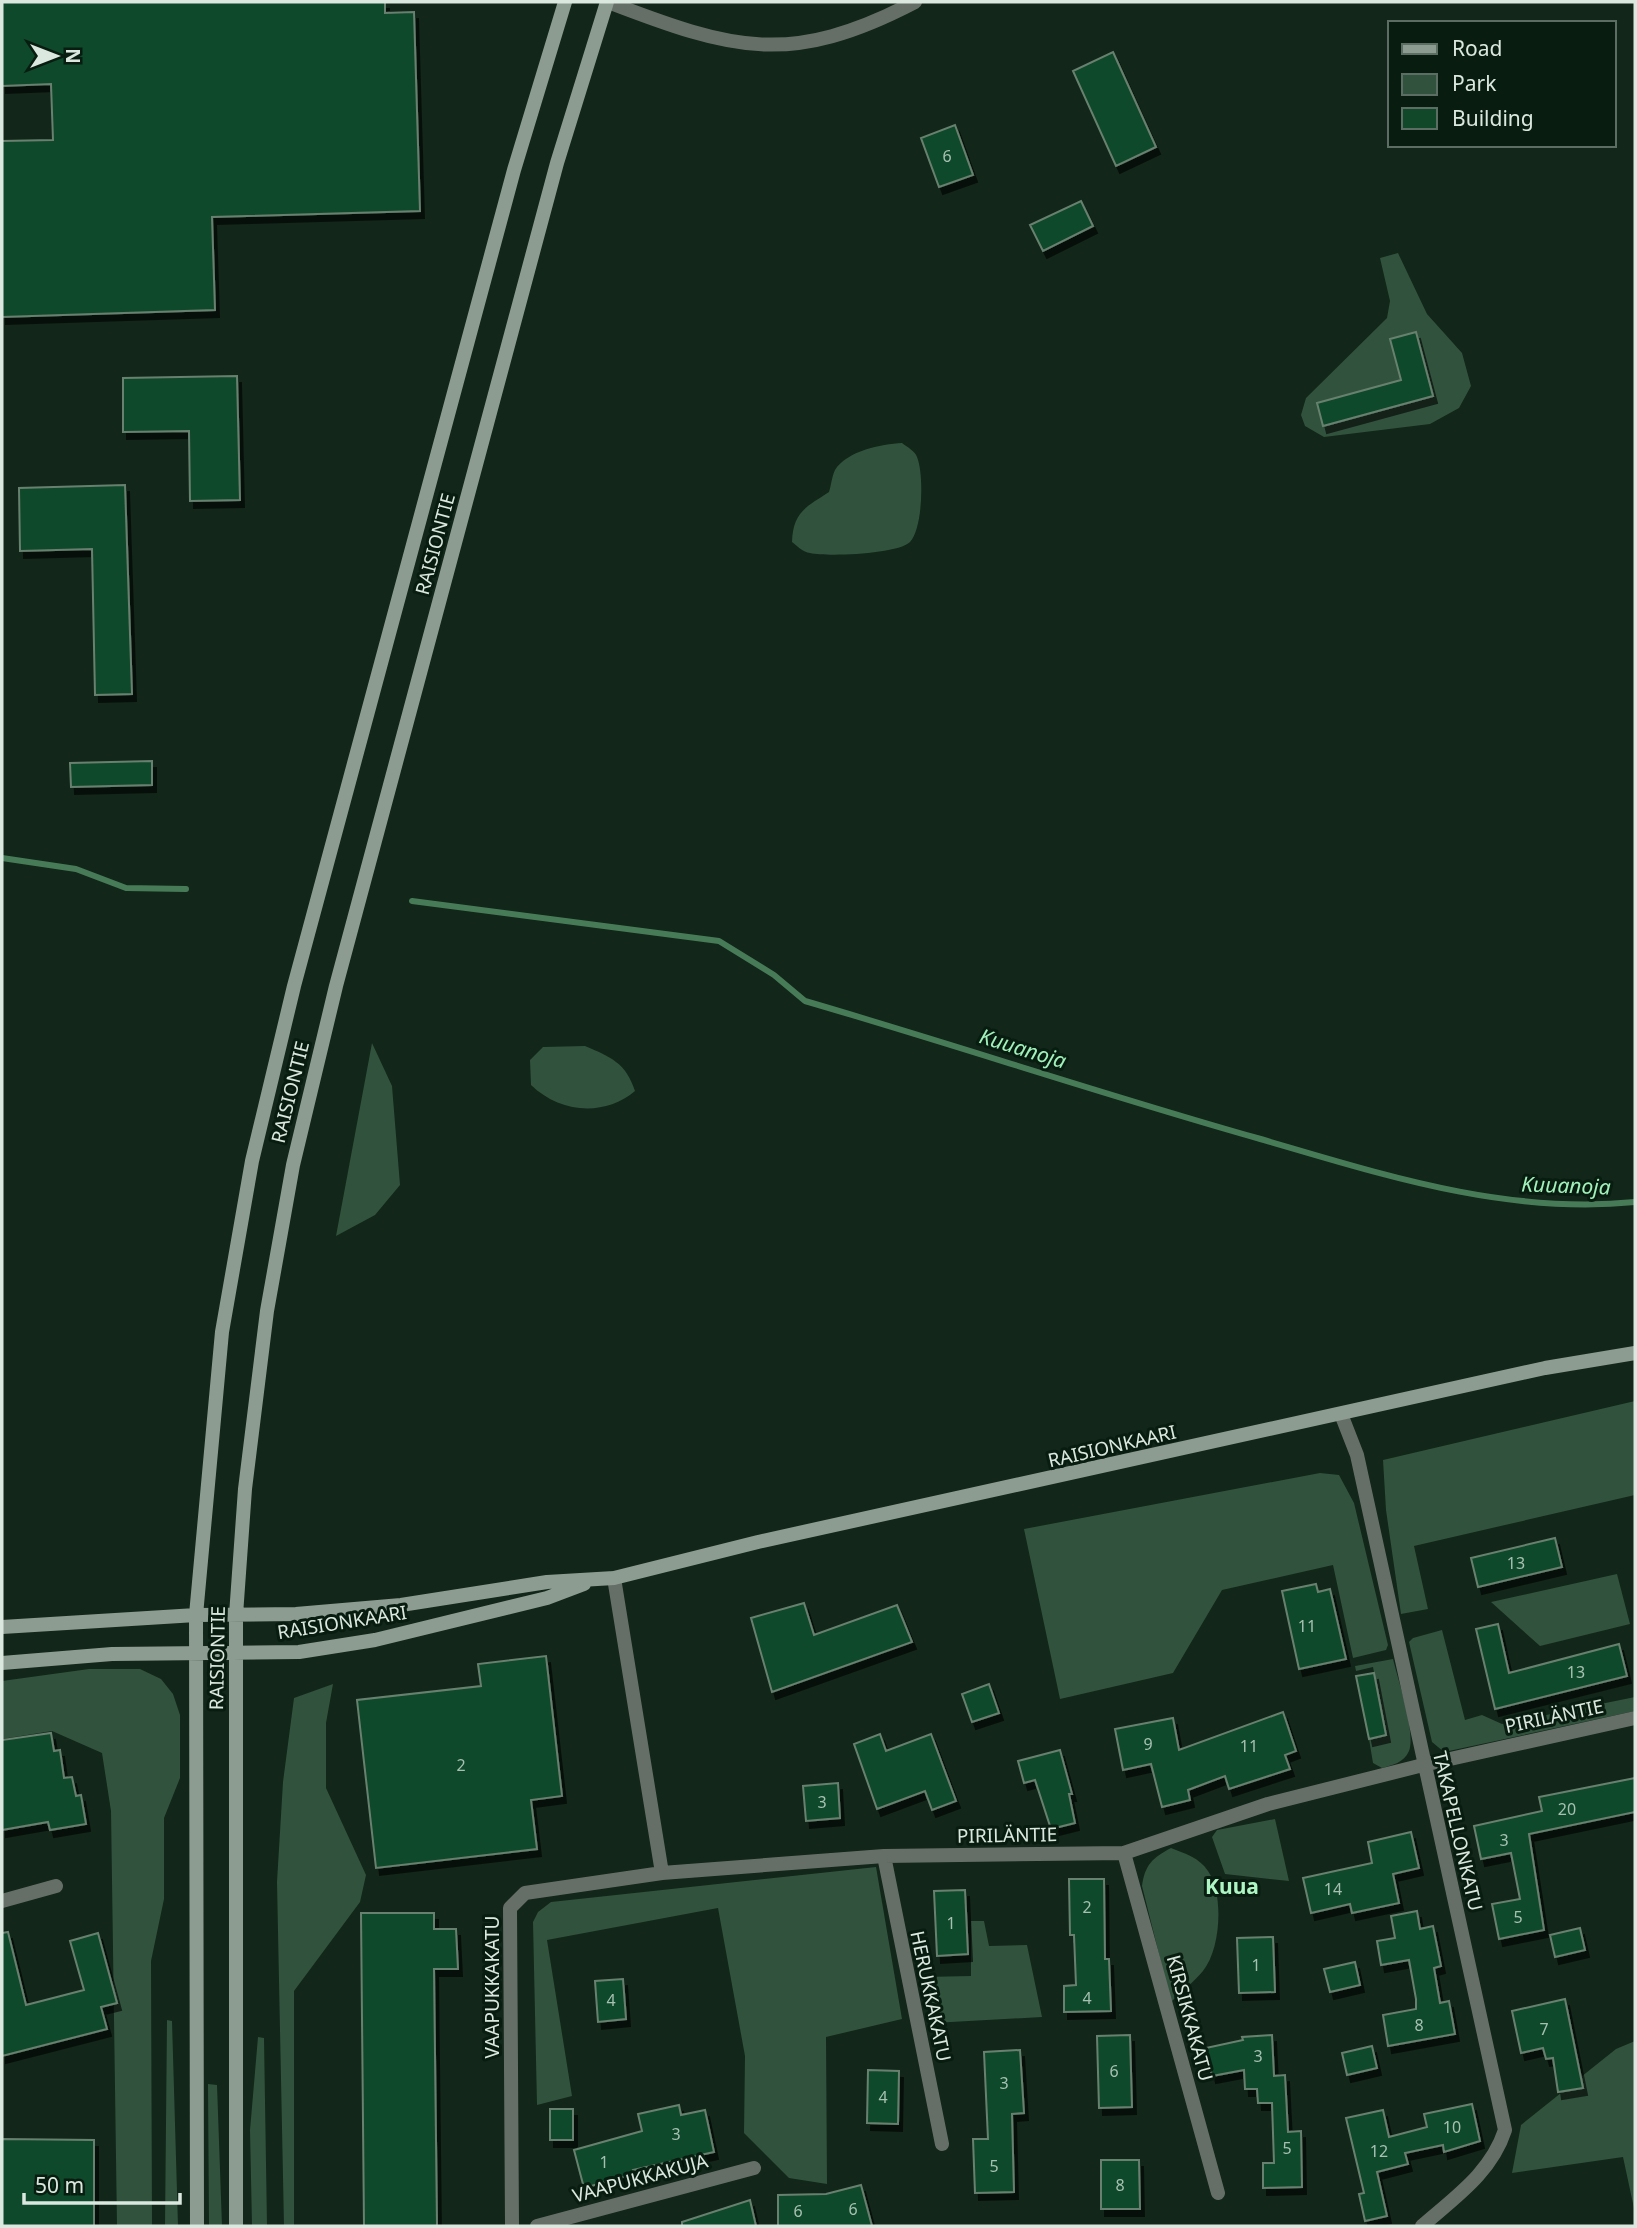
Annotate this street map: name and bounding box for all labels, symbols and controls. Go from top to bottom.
north arrow [21,21,91,91]
legend [1388,21,1616,147]
text: Road [1452,34,1502,62]
text: N [60,48,86,64]
text: Park [1452,69,1497,97]
text: Building [1452,104,1534,132]
house number: 6 [942,145,952,167]
street label: RAISIONTIE [409,490,461,598]
water label: Kuuanoja [976,1022,1070,1074]
street label: RAISIONTIE [265,1038,315,1146]
water label: Kuuanoja [1521,1169,1611,1201]
street label: RAISIONKAARI [1045,1419,1179,1473]
house number: 13 [1507,1552,1525,1574]
street label: RAISIONKAARI [275,1599,409,1645]
street label: RAISIONTIE [203,1606,231,1710]
house number: 11 [1298,1615,1316,1637]
house number: 13 [1567,1661,1585,1683]
street label: PIRILÄNTIE [1502,1693,1606,1739]
house number: 9 [1143,1733,1153,1755]
house number: 11 [1240,1735,1258,1757]
street label: TAKAPELLONKATU [1427,1749,1489,1913]
house number: 2 [456,1754,466,1776]
house number: 3 [817,1791,827,1813]
house number: 20 [1558,1798,1576,1820]
street label: PIRILÄNTIE [957,1821,1057,1849]
house number: 3 [1499,1829,1509,1851]
district label: Kuua [1205,1872,1259,1900]
house number: 14 [1324,1878,1342,1900]
house number: 2 [1082,1896,1092,1918]
house number: 5 [1513,1906,1523,1928]
house number: 1 [946,1912,956,1934]
street label: VAAPUKKAKATU [479,1916,505,2059]
street label: HERUKKAKATU [904,1928,958,2064]
street label: KIRSIKKAKATU [1161,1952,1219,2084]
house number: 1 [1251,1954,1261,1976]
house number: 4 [1082,1987,1092,2009]
house number: 4 [606,1989,616,2011]
house number: 8 [1414,2014,1424,2036]
house number: 7 [1539,2018,1549,2040]
house number: 3 [1253,2045,1263,2067]
house number: 6 [1109,2060,1119,2082]
house number: 3 [999,2072,1009,2094]
house number: 4 [878,2086,888,2108]
house number: 10 [1443,2116,1461,2138]
house number: 3 [671,2123,681,2145]
house number: 5 [1282,2137,1292,2159]
house number: 12 [1370,2140,1388,2162]
street label: VAAPUKKAKUJA [570,2147,711,2209]
house number: 1 [599,2151,609,2173]
house number: 5 [989,2155,999,2177]
scale bar [24,2162,180,2206]
text: 50 m [35,2171,84,2199]
house number: 8 [1115,2174,1125,2196]
house number: 6 [848,2198,858,2220]
house number: 6 [793,2200,803,2222]

